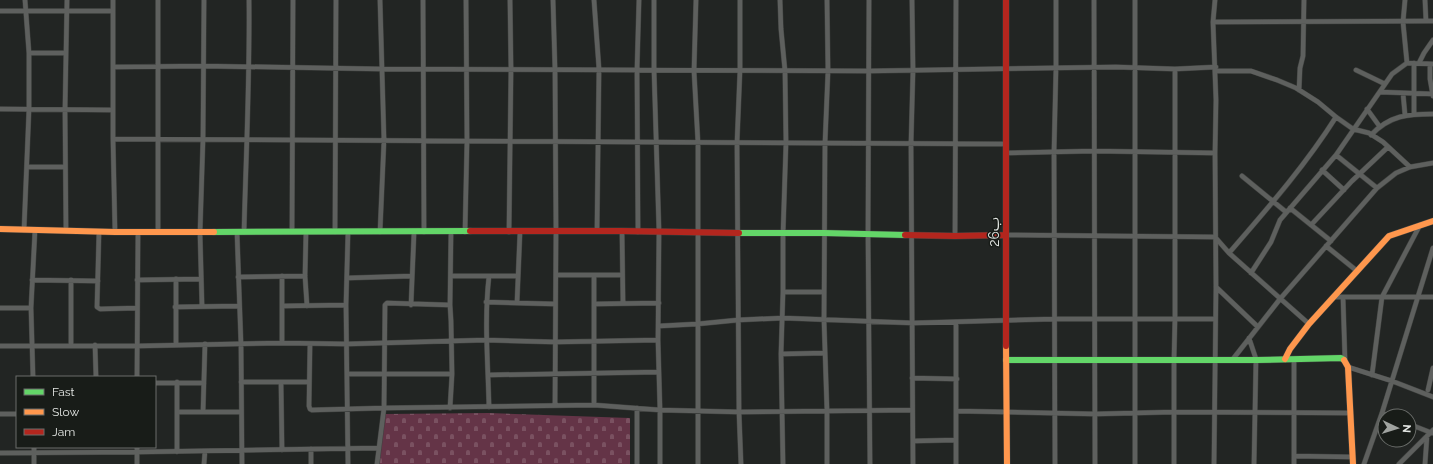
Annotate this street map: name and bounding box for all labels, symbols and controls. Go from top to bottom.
street label: 26ب [986,217,1002,247]
legend [16,376,156,448]
text: Fast [52,385,75,399]
text: Slow [52,405,79,419]
north arrow [1377,408,1417,448]
text: N [1400,424,1413,433]
text: Jam [52,425,75,439]

